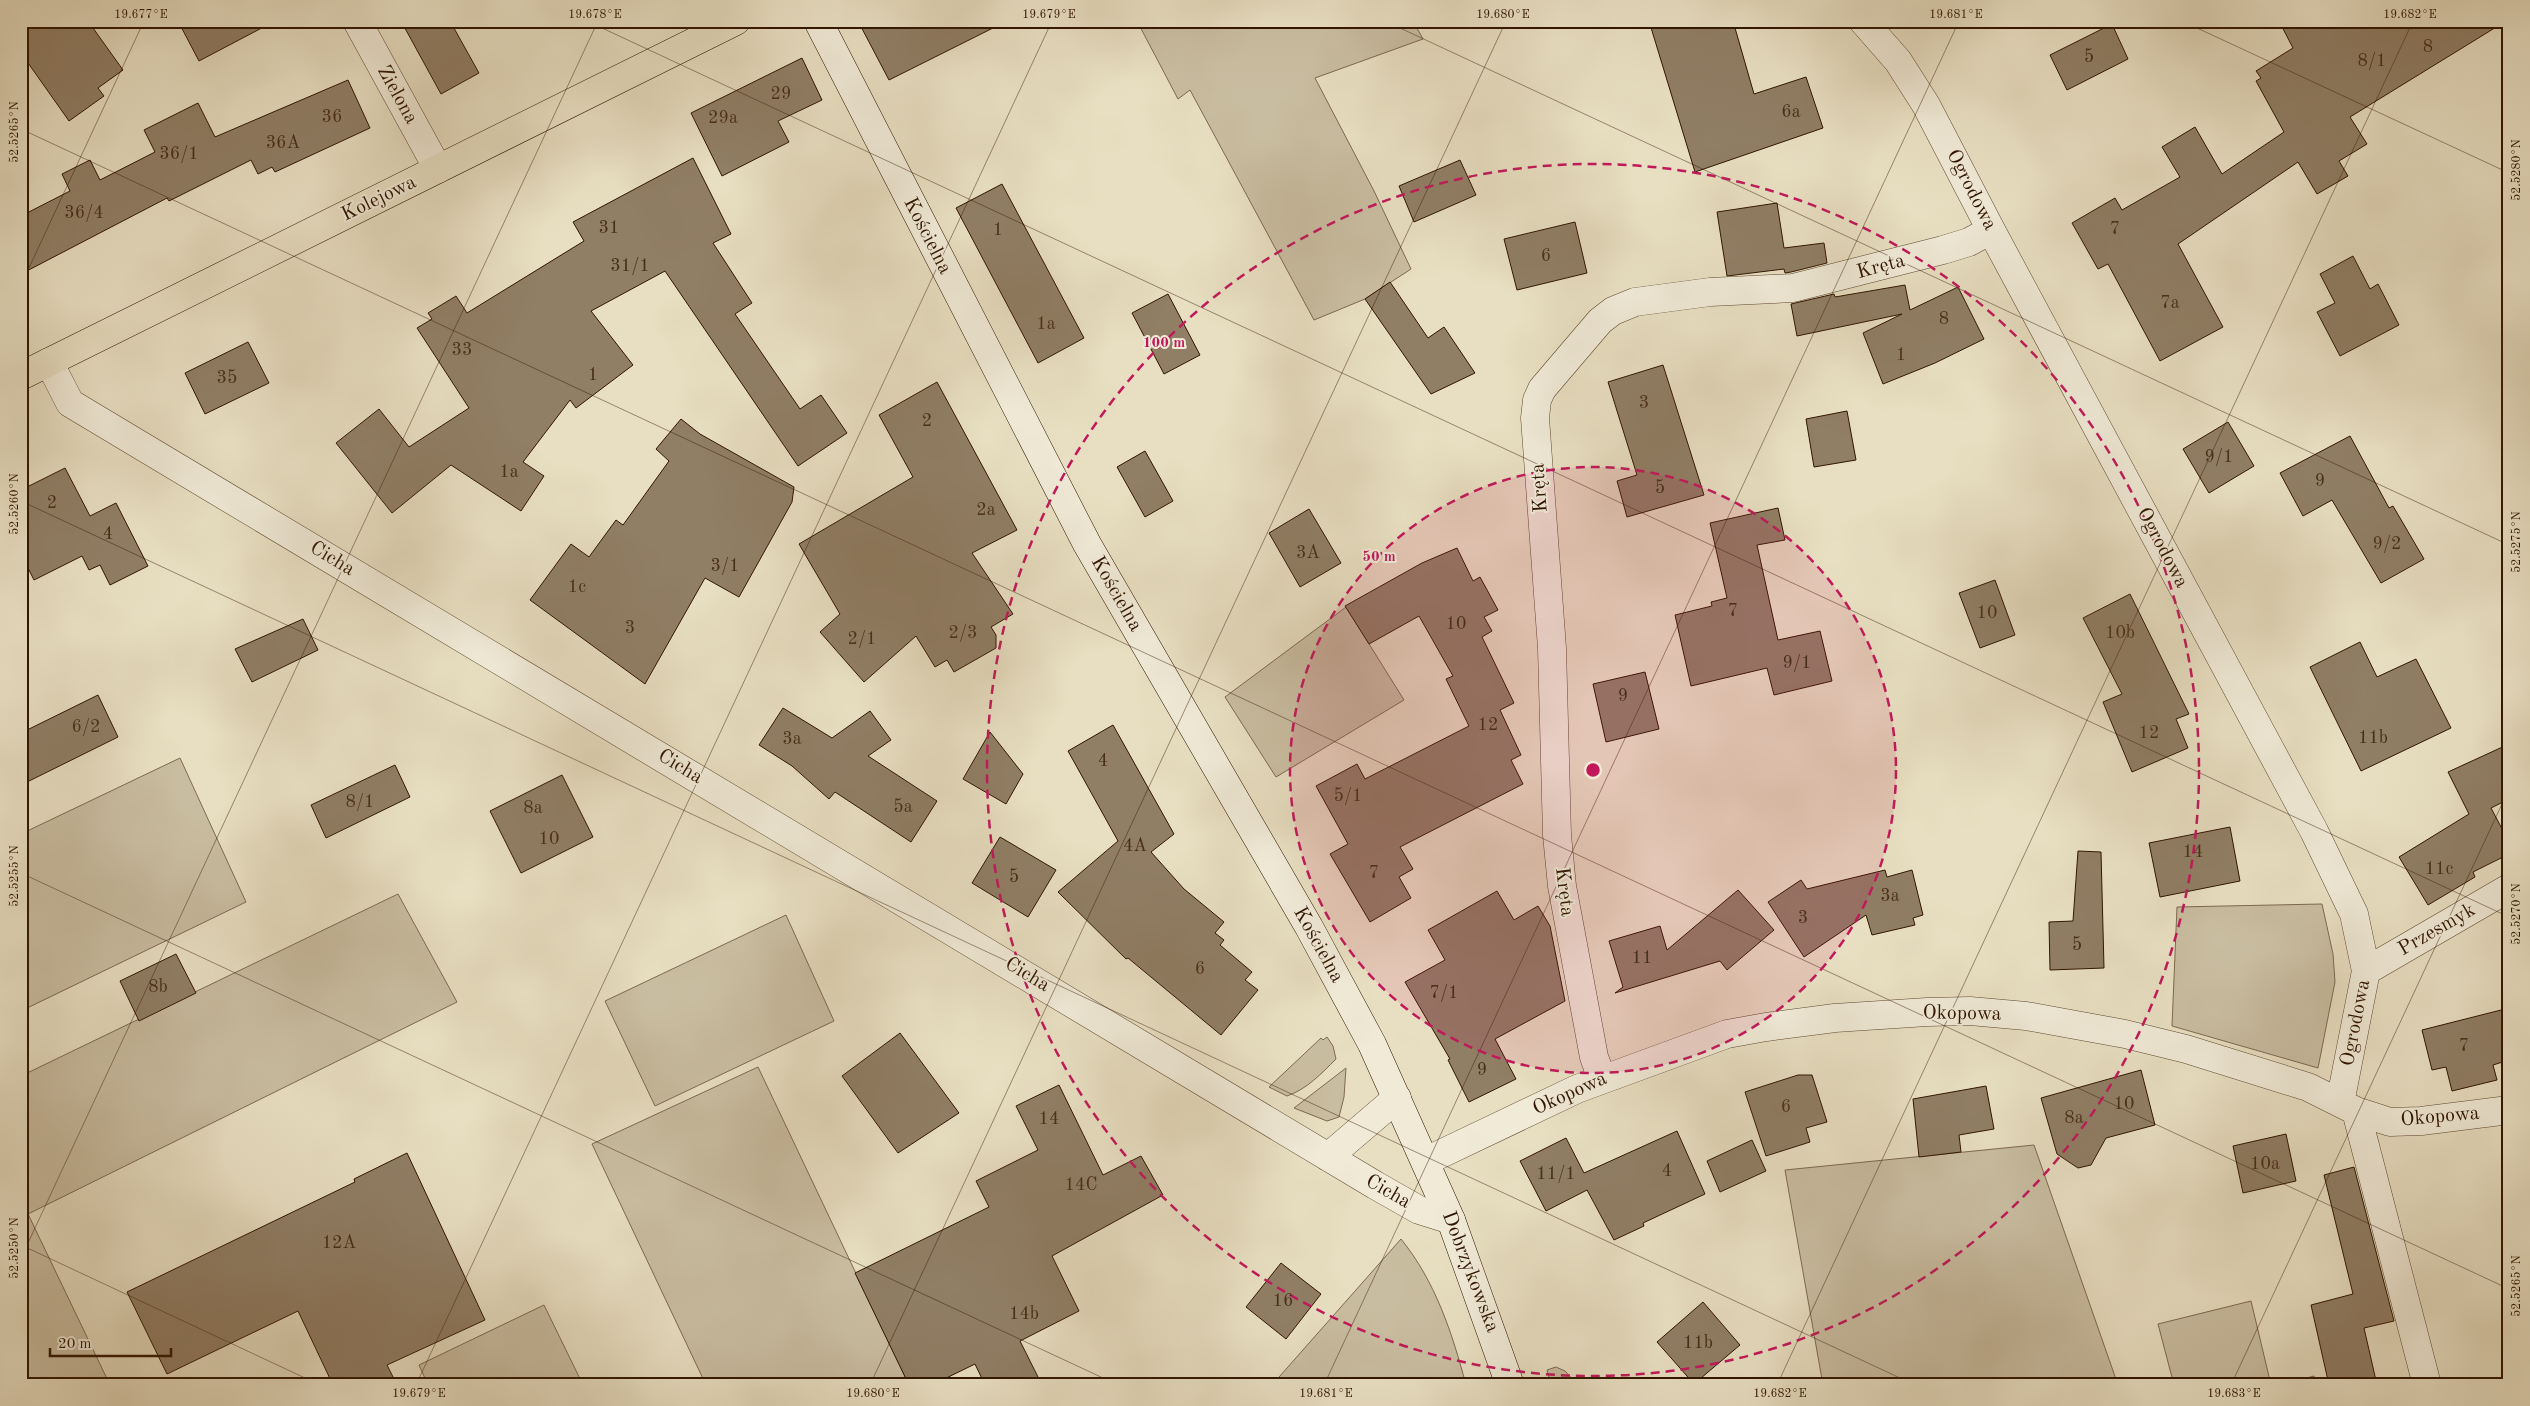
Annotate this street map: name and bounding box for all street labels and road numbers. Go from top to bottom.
street label: Zielona [373,62,421,128]
street label: Ogrodowa [1942,146,2000,234]
street label: Kolejowa [338,172,420,226]
street label: Kościelna [899,194,955,278]
street label: Kręta [1855,251,1908,283]
street label: Kręta [1528,463,1552,513]
street label: Ogrodowa [2133,505,2191,592]
street label: Cicha [306,538,358,580]
street label: Kościelna [1087,553,1145,635]
street label: Cicha [654,746,706,788]
street label: Kręta [1551,866,1577,918]
street label: Przesmyk [2395,900,2479,960]
street label: Kościelna [1289,904,1347,986]
street label: Cicha [1001,954,1053,996]
street label: Ogrodowa [2338,978,2374,1068]
street label: Okopowa [1922,1003,2002,1025]
street label: Okopowa [1530,1069,1610,1119]
street label: Okopowa [2400,1104,2480,1130]
street label: Cicha [1362,1171,1414,1213]
street label: Dobrzykowska [1438,1209,1502,1335]

